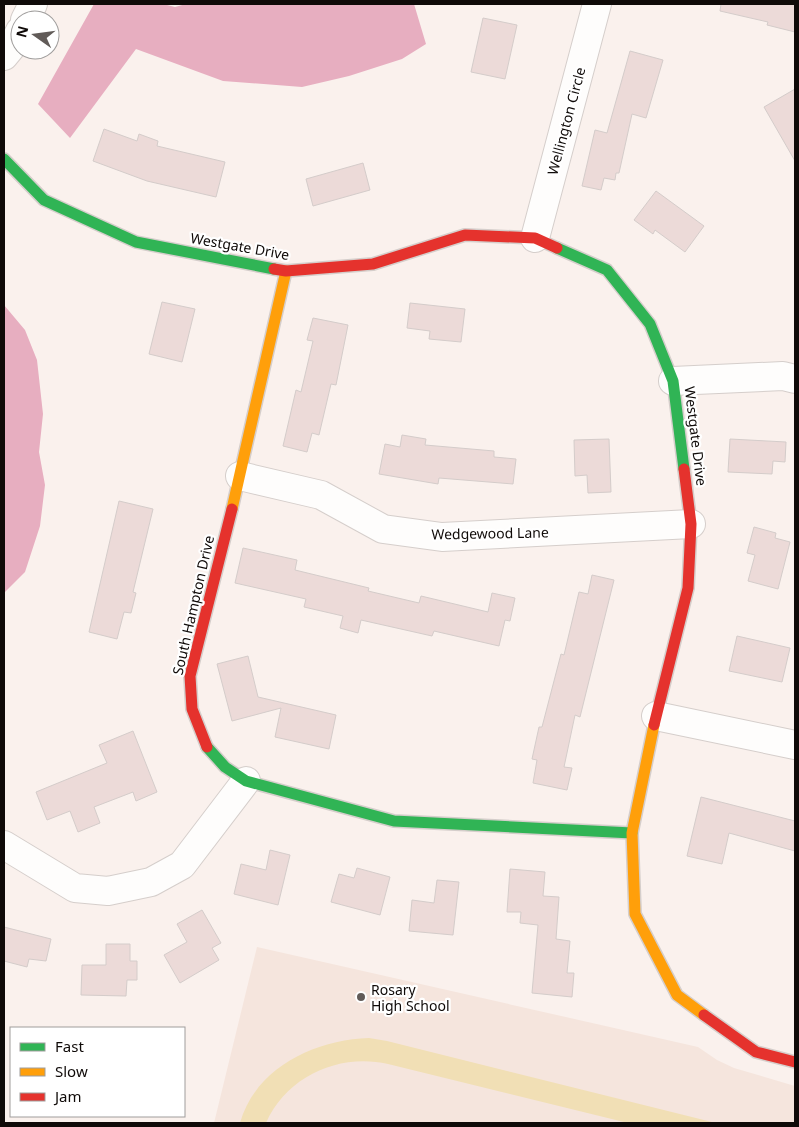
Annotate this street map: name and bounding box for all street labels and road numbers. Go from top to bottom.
street label: Wellington Circle [542,65,590,177]
street label: Westgate Drive [189,228,291,264]
street label: Westgate Drive [680,385,712,487]
street label: Wedgewood Lane [431,522,549,544]
street label: South Hampton Drive [168,533,218,677]

